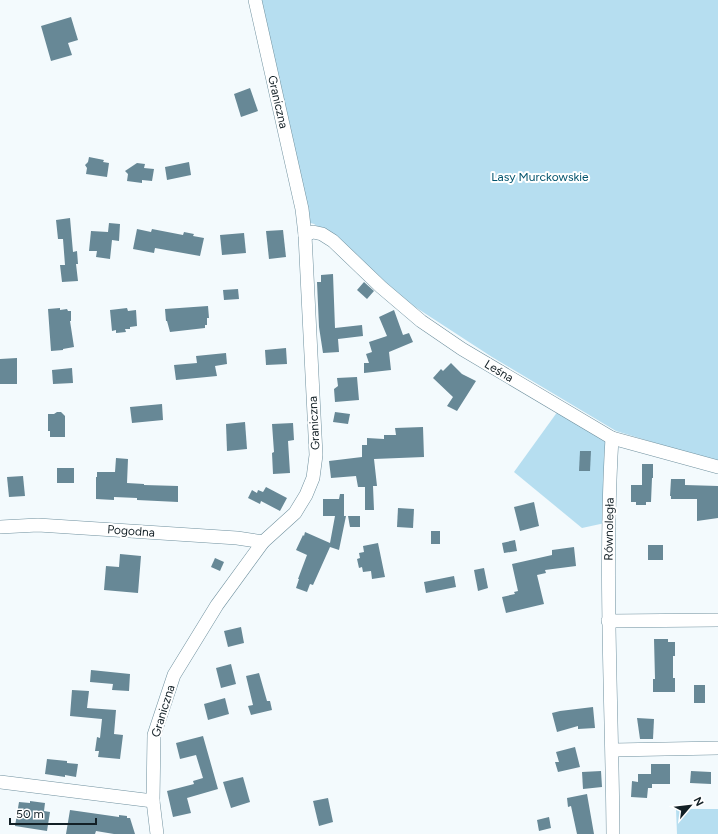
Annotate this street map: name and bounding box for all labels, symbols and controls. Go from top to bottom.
street label: Graniczna [265,74,291,130]
park label: Lasy Murckowskie [491,170,589,184]
street label: Leśna [482,357,516,385]
street label: Graniczna [306,396,322,450]
street label: Równoległa [601,497,617,561]
street label: Pogodna [107,522,155,540]
street label: Graniczna [148,683,178,739]
north arrow [670,786,710,826]
text: N [691,795,706,808]
scale bar [10,800,96,826]
text: 50 m [16,807,44,821]

